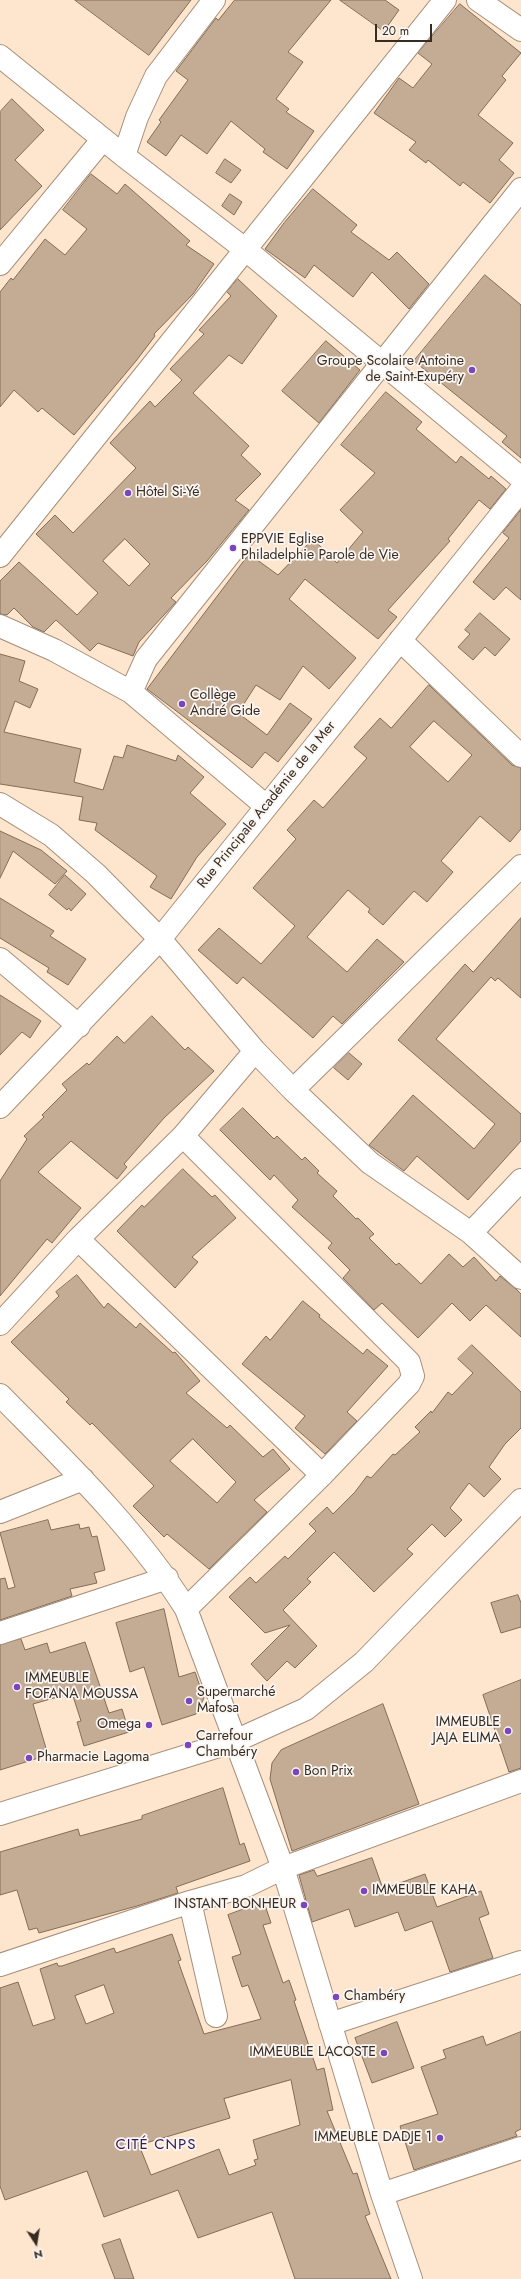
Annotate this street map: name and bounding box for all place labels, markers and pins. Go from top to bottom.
place label: Groupe Scolaire Antoine de Saint-Exupéry [317,354,464,386]
marker: Groupe Scolaire Antoine de Saint-Exupéry [467,365,477,375]
place label: Hôtel Si-Yé [136,485,200,501]
marker: Hôtel Si-Yé [123,488,133,498]
place label: EPPVIE Eglise Philadelphie Parole de Vie [241,532,399,564]
marker: EPPVIE Eglise Philadelphie Parole de Vie [228,543,238,553]
place label: Collège André Gide [190,688,260,720]
marker: Collège André Gide [177,699,187,709]
place label: IMMEUBLE FOFANA MOUSSA [25,1671,138,1704]
marker: IMMEUBLE FOFANA MOUSSA [12,1682,22,1692]
place label: Supermarché Mafosa [197,1685,276,1718]
marker: Supermarché Mafosa [184,1696,194,1706]
place label: IMMEUBLE JAJA ELIMA [433,1715,500,1748]
place label: Omega [97,1717,141,1733]
marker: Omega [144,1720,154,1730]
marker: IMMEUBLE JAJA ELIMA [503,1726,513,1736]
place label: Carrefour Chambéry [196,1729,257,1762]
marker: Carrefour Chambéry [183,1740,193,1750]
place label: Pharmacie Lagoma [37,1750,149,1766]
marker: Pharmacie Lagoma [24,1753,34,1763]
place label: Bon Prix [304,1764,353,1780]
marker: Bon Prix [291,1767,301,1777]
place label: IMMEUBLE KAHA [372,1883,477,1899]
marker: IMMEUBLE KAHA [359,1886,369,1896]
place label: INSTANT BONHEUR [174,1897,296,1913]
marker: INSTANT BONHEUR [299,1900,309,1910]
place label: Chambéry [344,1989,405,2005]
marker: Chambéry [331,1992,341,2002]
place label: IMMEUBLE LACOSTE [249,2045,376,2061]
marker: IMMEUBLE LACOSTE [379,2048,389,2058]
place label: IMMEUBLE DADJE 1 [314,2130,432,2146]
marker: IMMEUBLE DADJE 1 [435,2133,445,2143]

